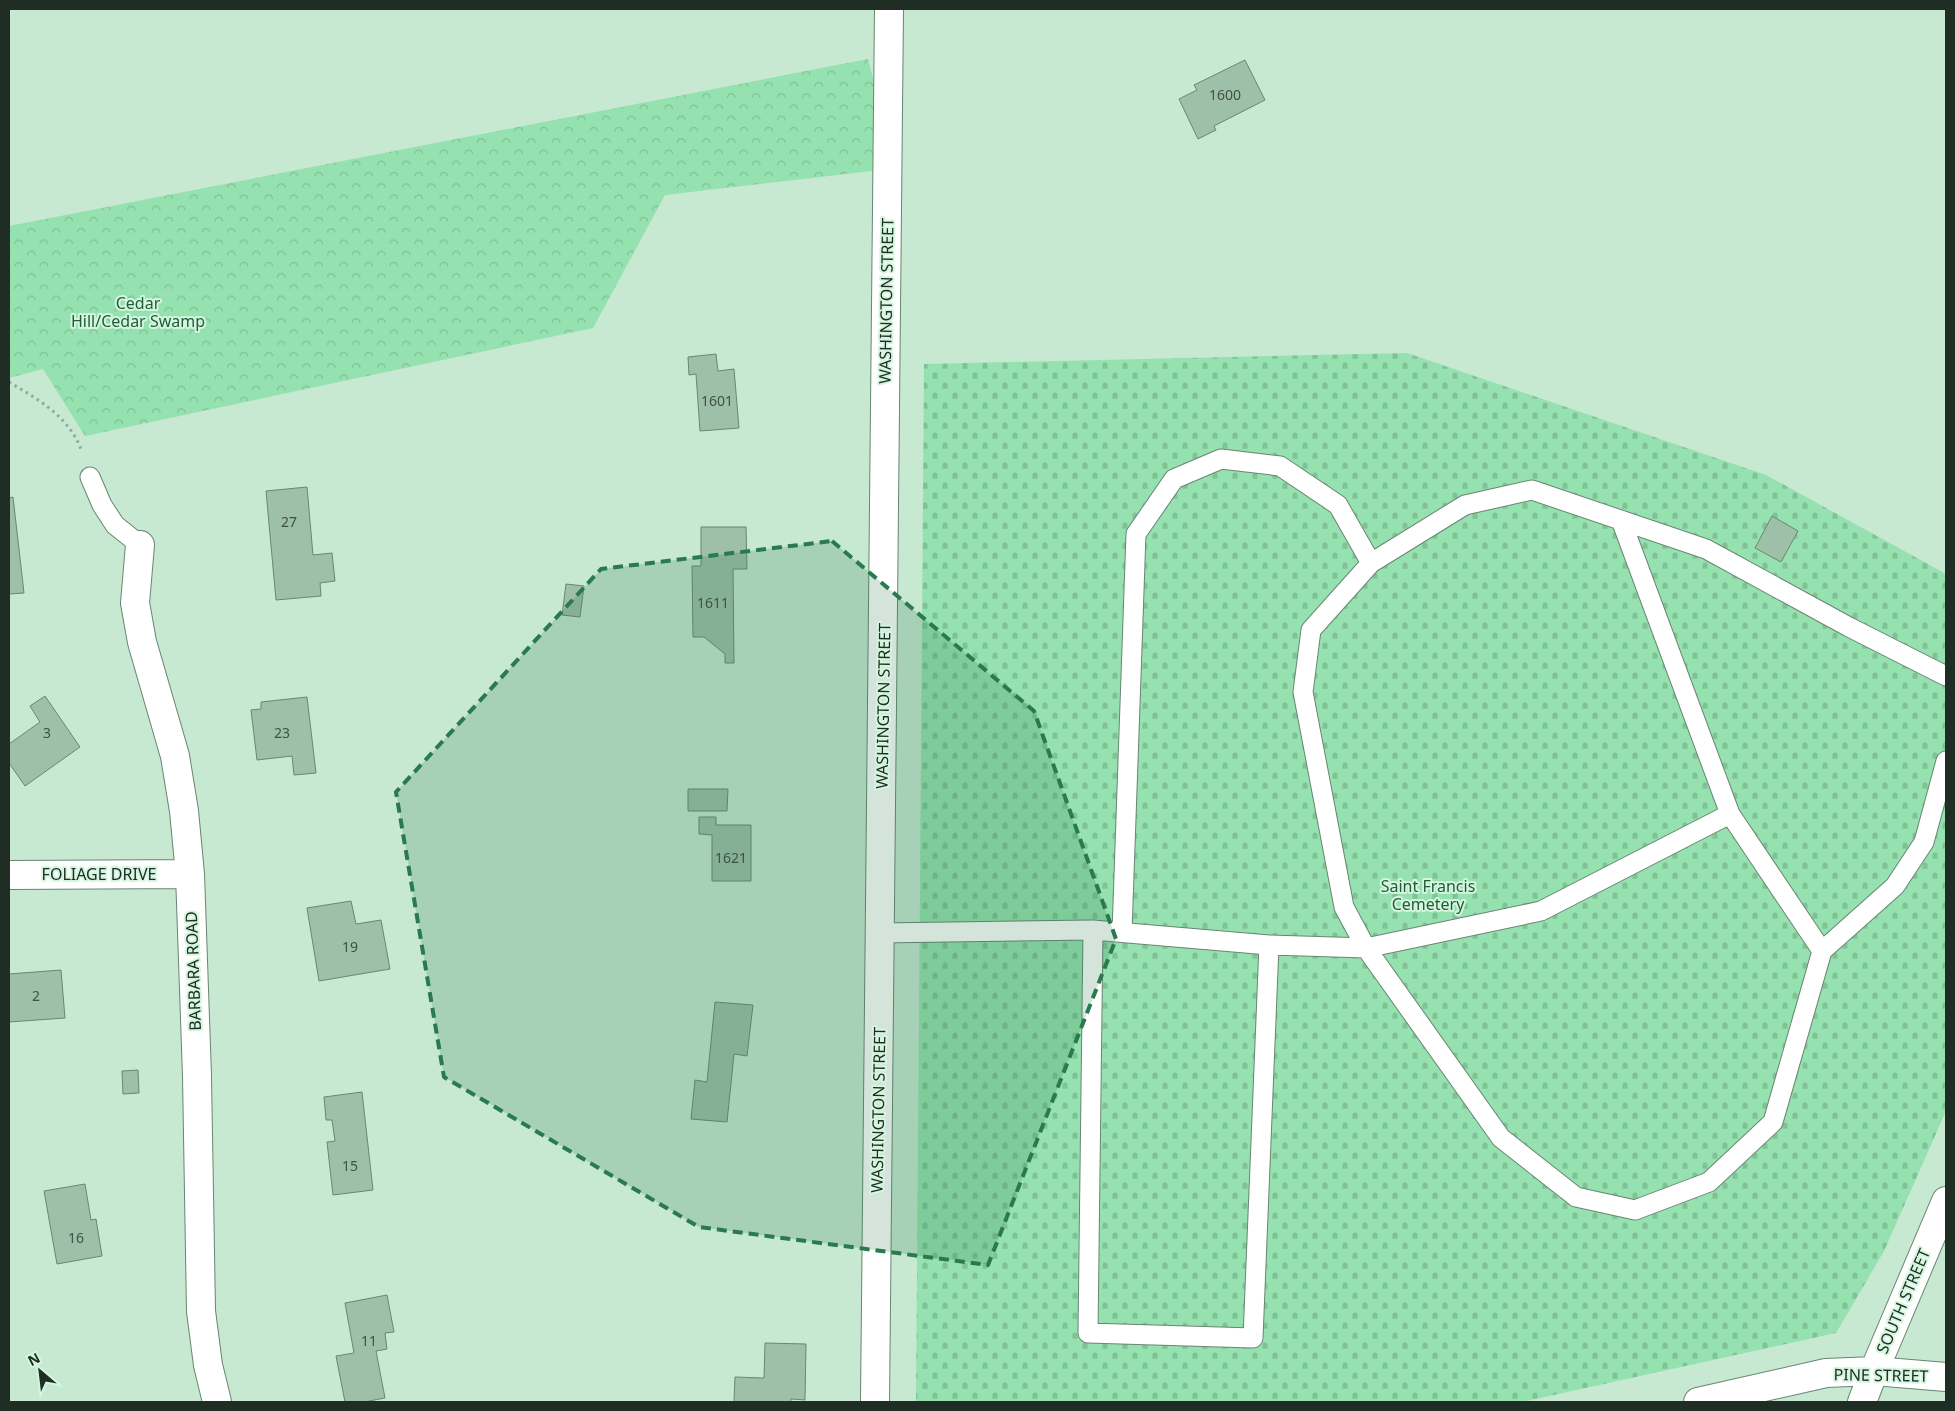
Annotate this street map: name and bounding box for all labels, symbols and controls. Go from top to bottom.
house number: 1600 [1209,85,1241,104]
street label: WASHINGTON STREET [874,218,898,384]
park label: Cedar Hill/Cedar Swamp [71,292,205,332]
house number: 1601 [701,391,733,410]
house number: 27 [281,512,297,531]
house number: 1611 [697,593,729,612]
street label: WASHINGTON STREET [871,623,895,789]
house number: 3 [43,723,51,742]
house number: 23 [274,723,290,742]
house number: 1621 [715,848,747,867]
street label: FOLIAGE DRIVE [42,863,156,885]
park label: Saint Francis Cemetery [1381,875,1475,915]
street label: BARBARA ROAD [180,911,206,1031]
house number: 19 [342,937,358,956]
house number: 2 [32,986,40,1005]
street label: WASHINGTON STREET [866,1027,890,1193]
house number: 15 [342,1156,358,1175]
house number: 16 [68,1228,84,1247]
street label: SOUTH STREET [1871,1245,1935,1357]
house number: 11 [361,1331,377,1350]
north arrow [15,1346,65,1396]
text: N [24,1348,43,1370]
street label: PINE STREET [1833,1363,1929,1387]

